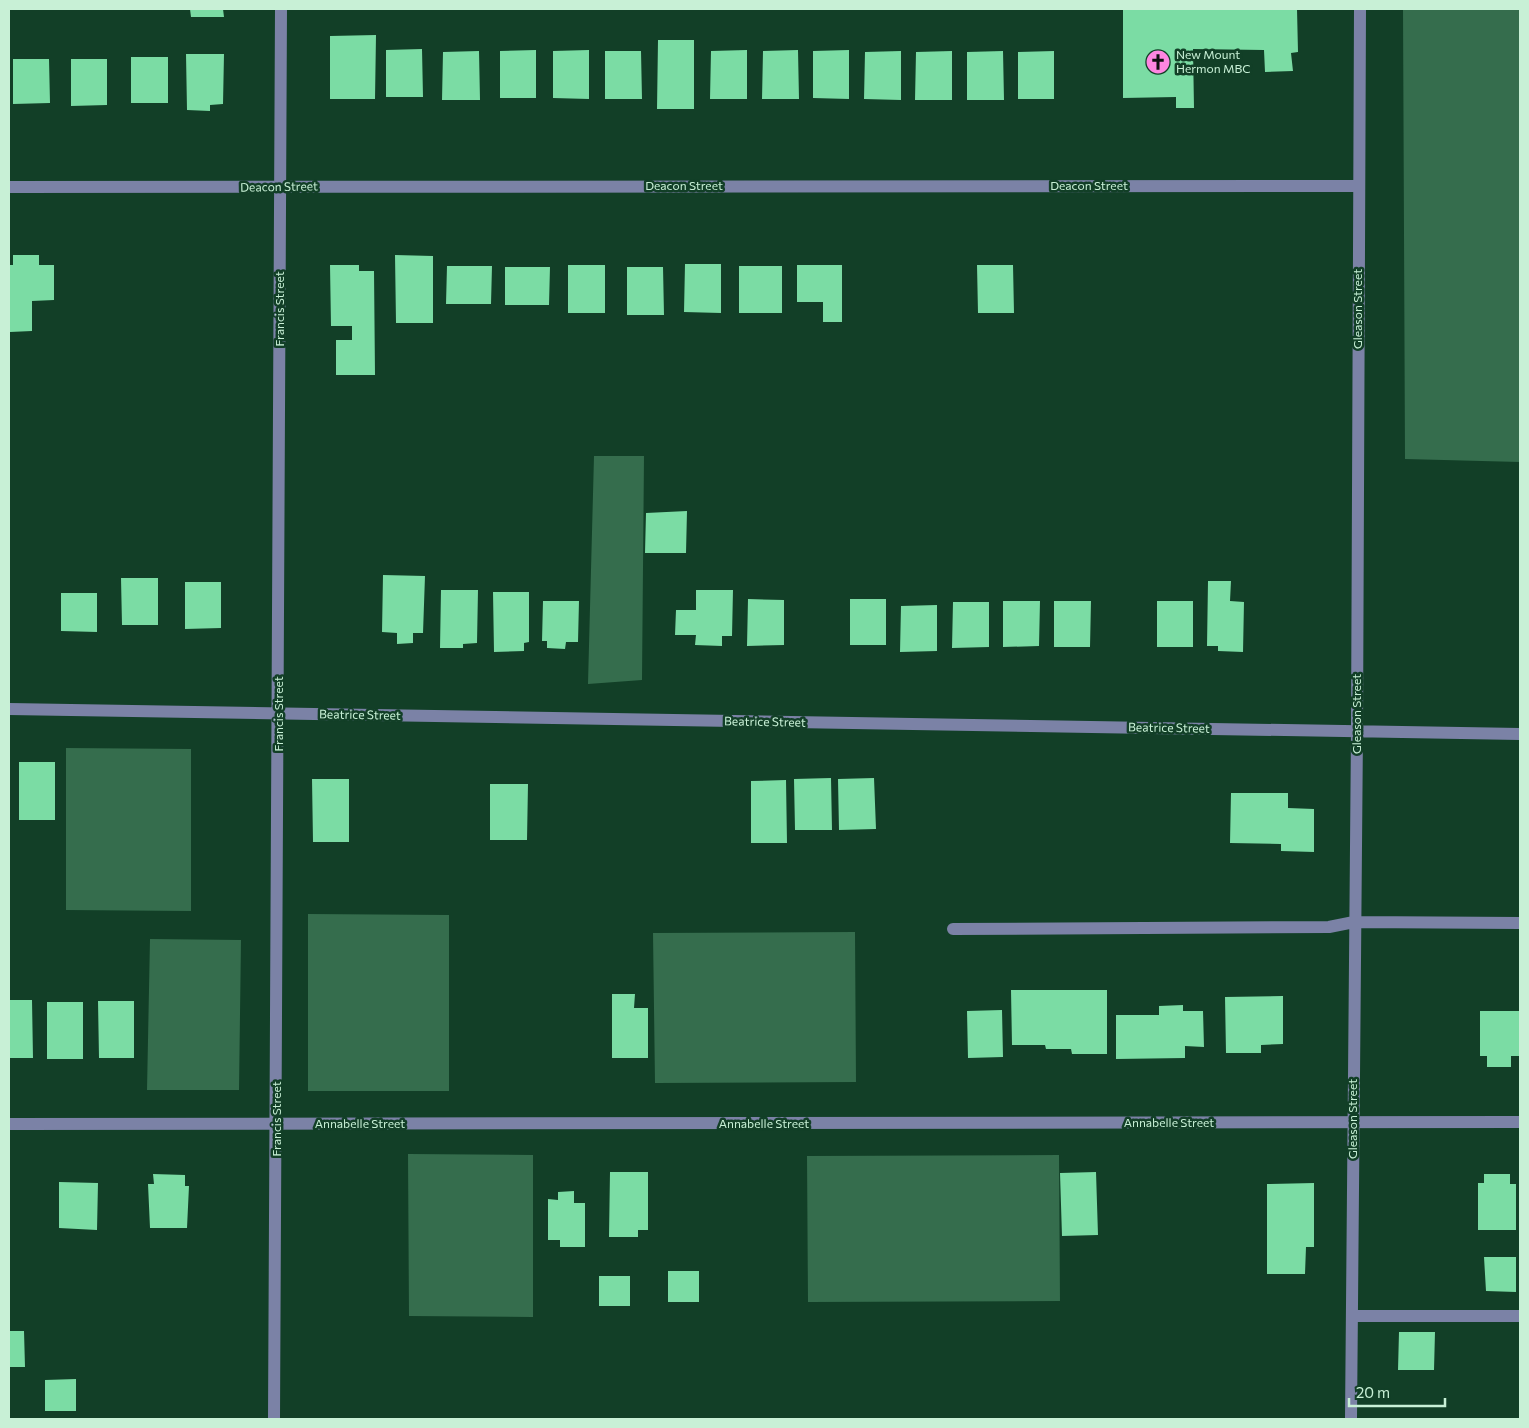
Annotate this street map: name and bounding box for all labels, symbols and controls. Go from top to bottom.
place label: New Mount Hermon MBC [1176,47,1250,75]
church icon: New Mount Hermon MBC [1145,49,1171,75]
street label: Deacon Street [240,178,318,194]
street label: Deacon Street [645,178,723,192]
street label: Deacon Street [1050,178,1128,192]
street label: Gleason Street [1350,269,1364,349]
street label: Francis Street [272,271,286,347]
street label: Gleason Street [1349,674,1363,754]
street label: Francis Street [271,676,285,752]
street label: Beatrice Street [319,706,401,722]
street label: Beatrice Street [724,713,806,729]
street label: Beatrice Street [1128,719,1210,735]
street label: Gleason Street [1345,1079,1359,1159]
street label: Francis Street [269,1081,283,1157]
street label: Annabelle Street [1124,1115,1214,1129]
street label: Annabelle Street [315,1116,405,1130]
street label: Annabelle Street [719,1116,809,1130]
scale bar [1349,1376,1445,1408]
text: 20 m [1356,1383,1390,1401]

